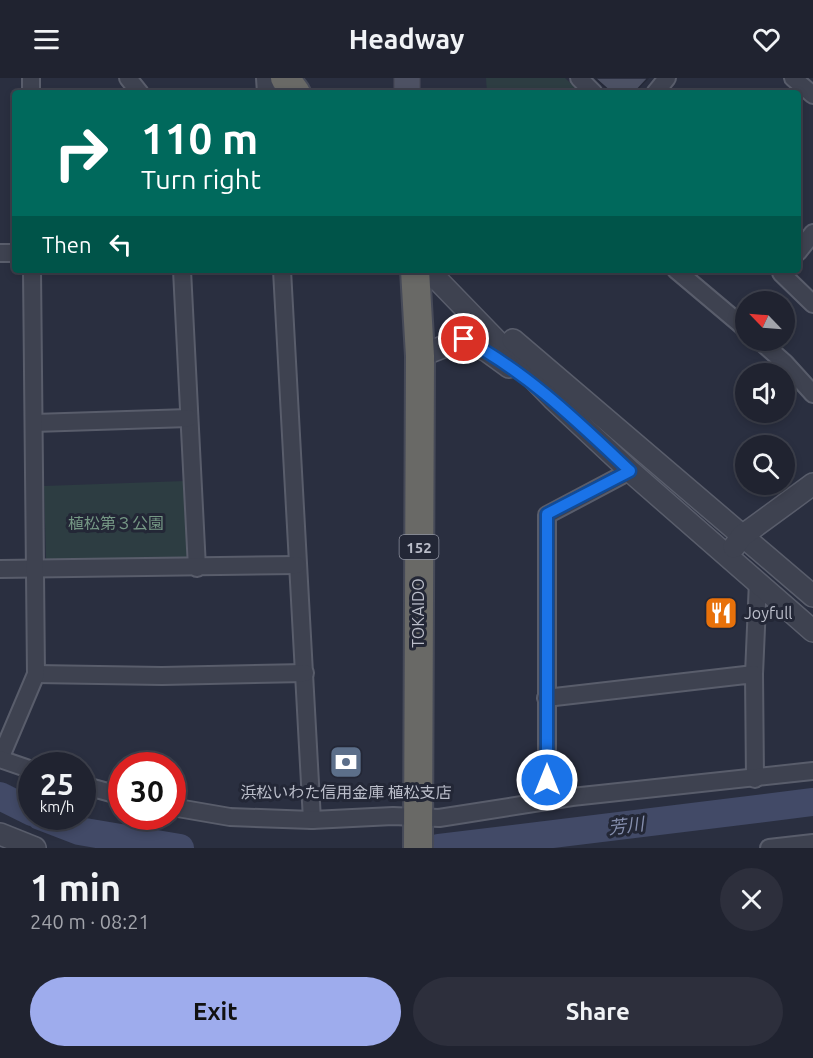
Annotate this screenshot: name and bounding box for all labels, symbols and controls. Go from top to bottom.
icon: menu [30,23,63,56]
icon: heart [750,23,783,56]
text: Headway [349,24,464,54]
icon: right [42,114,120,192]
text: 110 m [141,115,258,162]
text: Turn right [141,164,261,194]
icon: left [104,228,137,261]
text: Then [42,232,92,257]
north arrow [735,291,795,351]
map controls [735,291,795,495]
pin [438,313,489,364]
icon: arrive [447,322,480,355]
button: sound [735,363,795,423]
button: search [735,435,795,495]
park label: 植松第３公園 [68,514,164,532]
road number: 152 [400,535,438,559]
street label: TOKAIDO [409,578,427,648]
restaurant icon: Joyfull [703,595,739,631]
place label: Joyfull [744,604,793,622]
bank icon: 浜松いわた信用金庫 植松支店 [328,744,364,780]
position arrow [515,748,579,812]
speed limit sign: 30 [108,752,186,830]
text: 25 [40,767,74,801]
place label: 浜松いわた信用金庫 植松支店 [240,783,452,801]
text: km/h [40,798,74,815]
water label: 芳川 [607,813,647,837]
text: 1 min [30,867,121,908]
button: close [720,868,783,931]
text: 240 m · 08:21 [30,910,150,933]
button: Exit [30,977,401,1046]
button: Share [413,977,783,1046]

